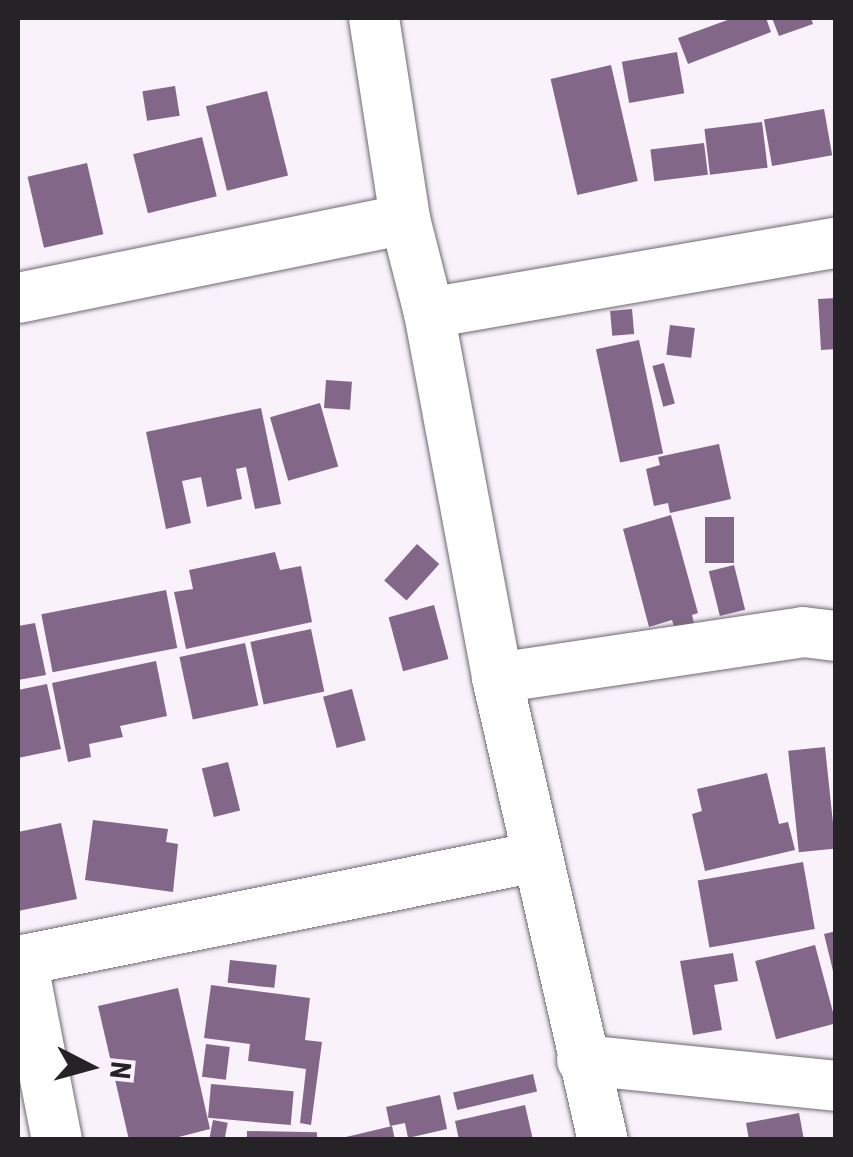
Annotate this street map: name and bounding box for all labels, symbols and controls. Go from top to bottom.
north arrow [40,1017,140,1117]
text: N [103,1060,138,1080]

